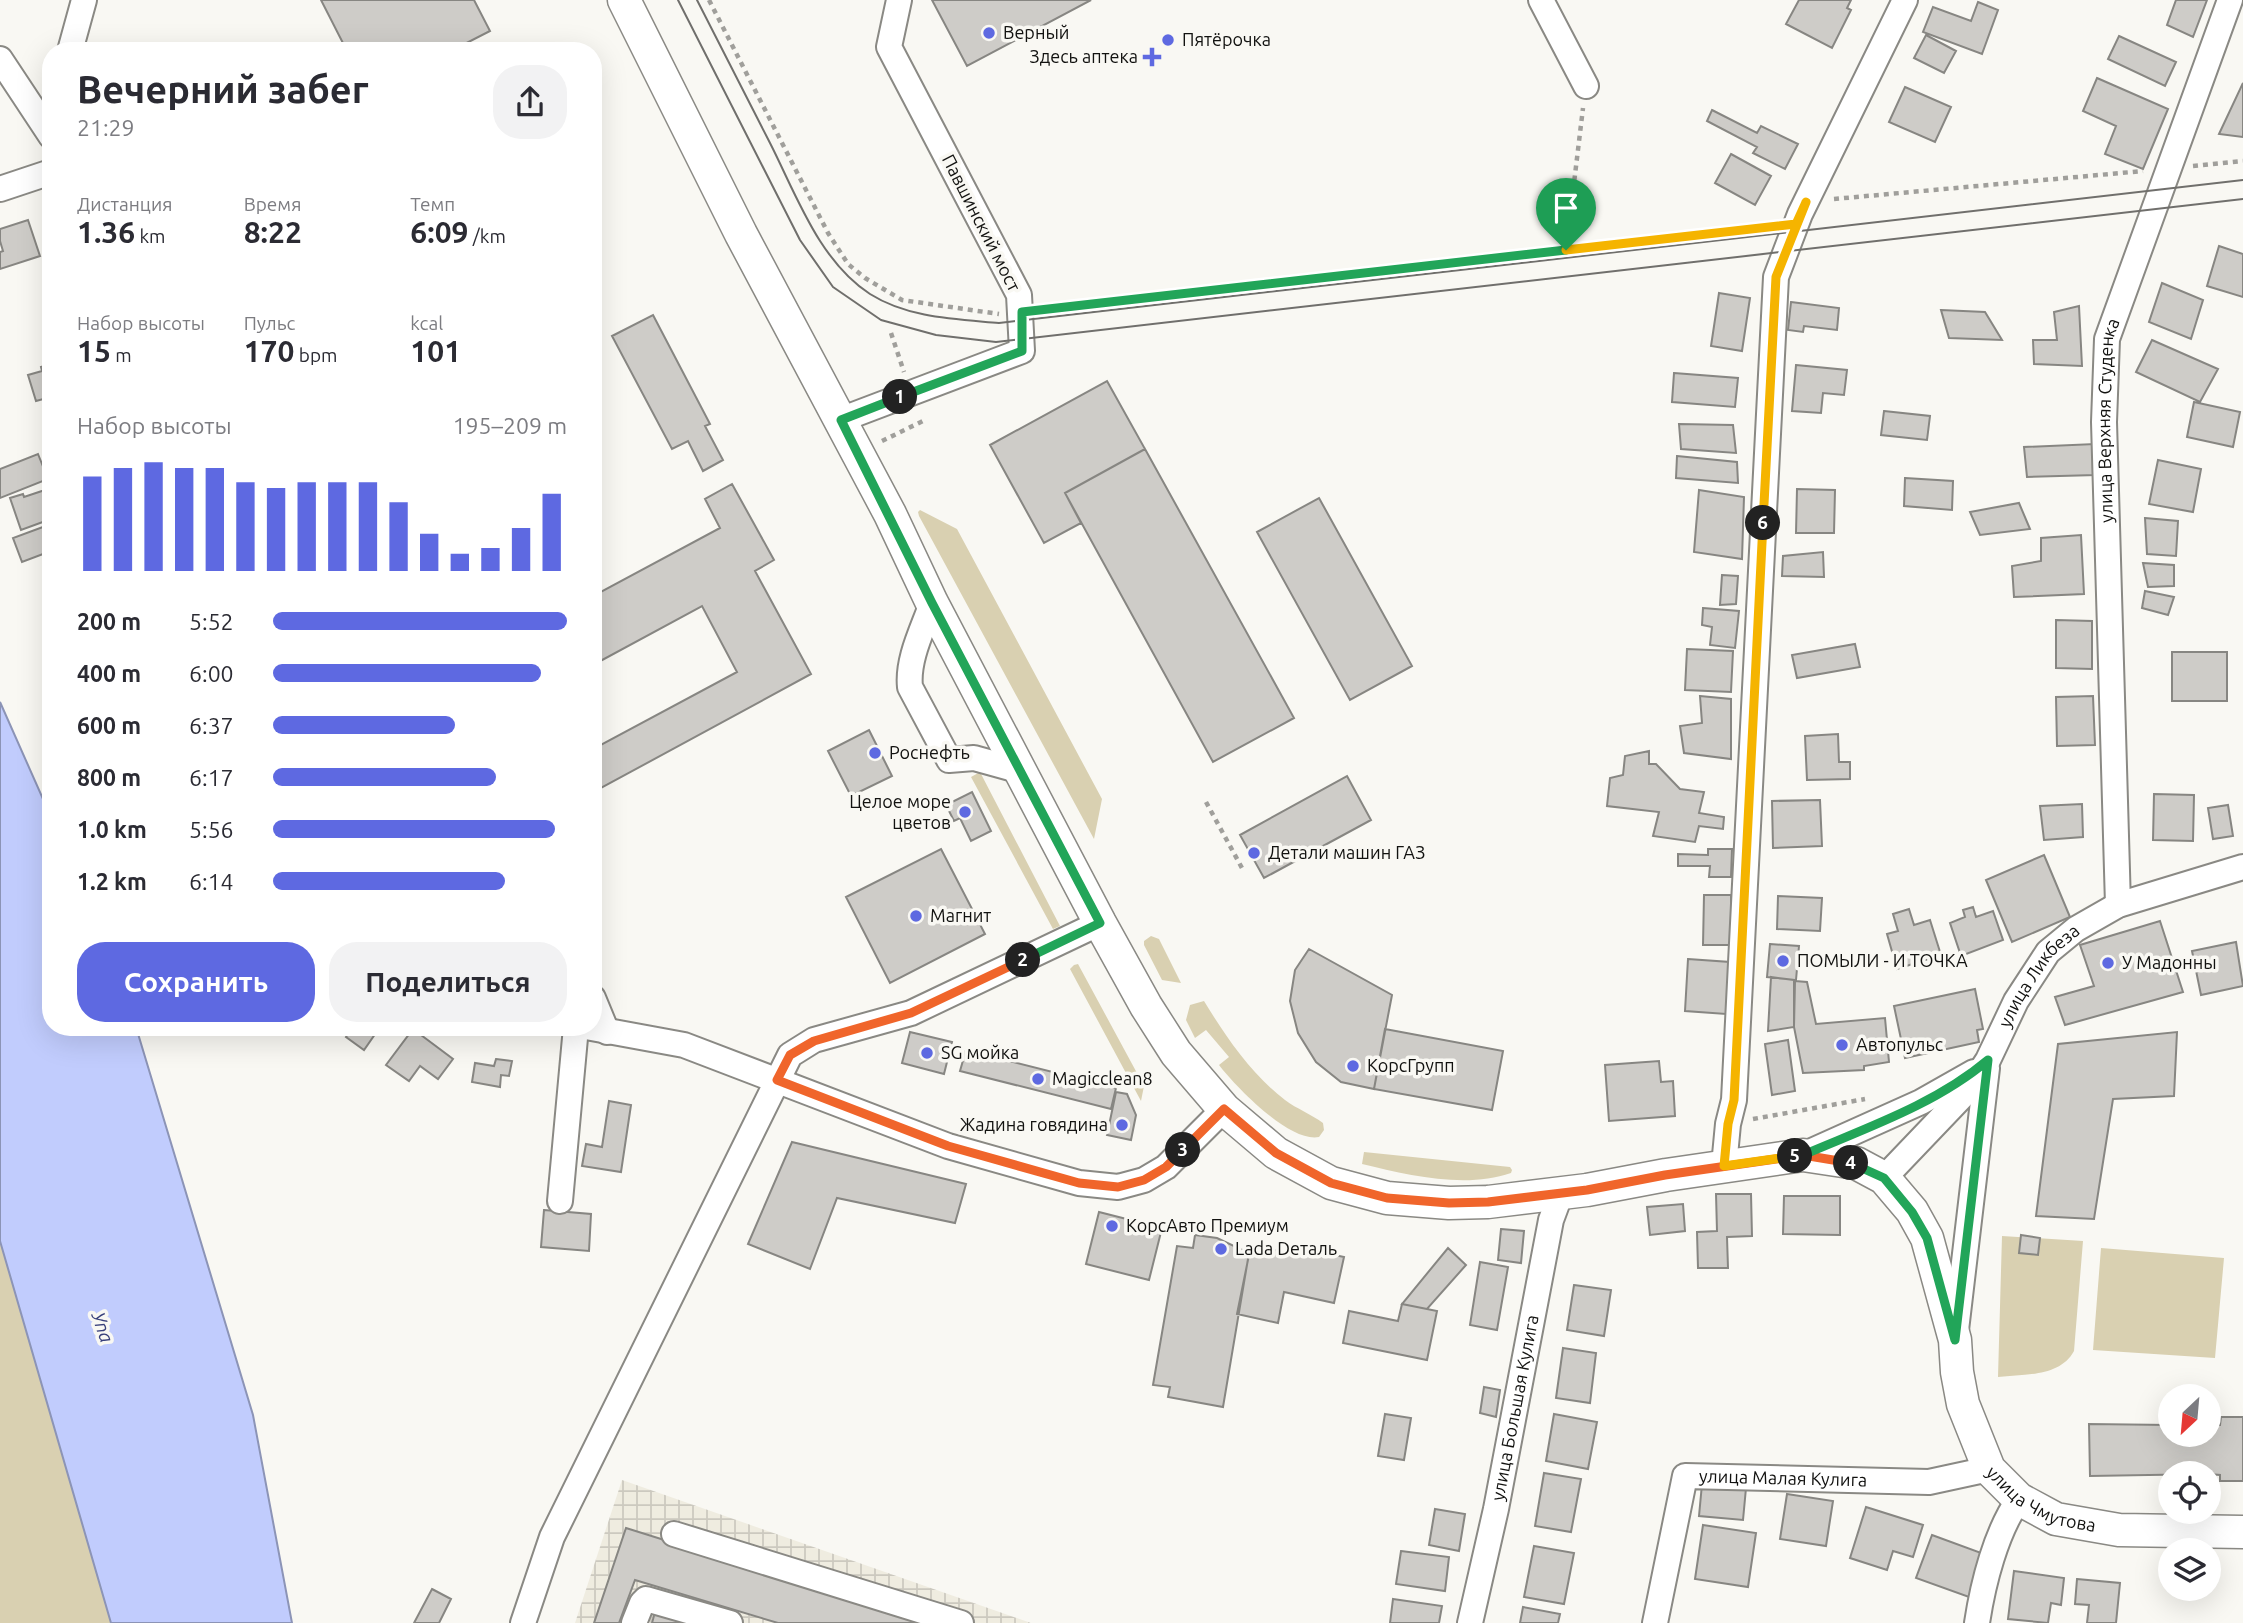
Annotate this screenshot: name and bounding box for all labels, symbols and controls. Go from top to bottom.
place label: Верный [1003,22,1069,42]
marker: Верный [981,25,997,41]
place label: Пятёрочка [1182,29,1271,49]
marker: Пятёрочка [1160,32,1176,48]
place label: Здесь аптека [1030,46,1138,66]
marker: Здесь аптека [1144,49,1160,65]
button: share [493,65,567,139]
text: Вечерний забег [77,68,369,110]
text: 21:29 [77,115,135,140]
street label: Павшинский мост [939,151,1025,294]
pin [1536,178,1596,250]
icon: arrive [1547,189,1585,227]
text: Дистанция [77,193,172,215]
text: Время [244,193,301,215]
text: Темп [410,193,455,215]
text: 1.36 [77,215,135,249]
text: 8:22 [244,215,302,249]
text: 6:09 [410,215,468,249]
text: km [135,225,165,247]
text: /km [468,225,506,247]
text: Набор высоты [77,312,205,334]
text: Пульс [244,312,295,334]
text: kcal [410,312,443,334]
street label: улица Верхняя Студенка [2093,315,2123,523]
text: 15 [77,334,111,368]
text: 170 [244,334,294,368]
text: 101 [410,334,461,368]
text: m [111,344,132,366]
text: bpm [294,344,337,366]
pin: 1 [883,380,918,414]
text: 1 [894,385,905,407]
text: Набор высоты [77,413,232,438]
text: 195–209 m [453,413,567,438]
pin: 6 [1746,505,1780,540]
text: 6 [1757,511,1768,533]
text: 200 m [77,609,141,634]
text: 5:52 [189,609,234,634]
text: 400 m [77,661,141,686]
text: 6:00 [189,661,234,686]
text: 600 m [77,713,141,738]
text: 6:37 [189,713,234,738]
place label: Роснефть [889,742,970,762]
marker: Роснефть [867,745,883,761]
text: 800 m [77,765,141,790]
text: 6:17 [189,765,234,790]
place label: Целое море цветов [849,791,951,832]
marker: Целое море цветов [957,804,973,820]
text: 1.0 km [77,817,147,842]
text: 5:56 [189,817,234,842]
place label: Детали машин ГАЗ [1268,842,1425,862]
marker: Детали машин ГАЗ [1246,845,1262,861]
text: 1.2 km [77,869,147,894]
text: 6:14 [189,869,234,894]
place label: Магнит [930,905,991,925]
marker: Магнит [908,908,924,924]
street label: улица Ликбеза [1994,920,2083,1030]
button: Сохранить [77,942,315,1022]
button: Поделиться [329,942,567,1022]
pin: 2 [1006,942,1040,978]
text: 2 [1017,948,1028,970]
place label: ПОМЫЛИ - И ТОЧКА [1797,950,1968,970]
place label: У Мадонны [2122,952,2217,972]
marker: ПОМЫЛИ - И ТОЧКА [1775,953,1791,969]
marker: У Мадонны [2100,955,2116,971]
place label: Автопульс [1856,1034,1943,1054]
marker: Автопульс [1834,1037,1850,1053]
place label: SG мойка [941,1042,1019,1062]
marker: SG мойка [919,1045,935,1061]
place label: КорсГрупп [1367,1055,1455,1075]
marker: КорсГрупп [1345,1058,1361,1074]
place label: Magicclean8 [1052,1068,1153,1088]
marker: Magicclean8 [1030,1071,1046,1087]
place label: Жадина говядина [960,1114,1108,1134]
marker: Жадина говядина [1114,1117,1130,1133]
pin: 3 [1166,1132,1200,1168]
text: 3 [1177,1138,1188,1160]
pin: 5 [1778,1138,1812,1174]
text: 5 [1789,1144,1800,1166]
pin: 4 [1834,1146,1868,1180]
text: 4 [1845,1151,1856,1173]
place label: КорсАвто Премиум [1126,1215,1289,1235]
marker: КорсАвто Премиум [1104,1218,1120,1234]
place label: Lada Dеталь [1235,1238,1337,1258]
marker: Lada Dеталь [1213,1241,1229,1257]
water label: Упа [87,1308,118,1345]
street label: улица Большая Кулига [1487,1313,1542,1502]
north arrow [2158,1384,2221,1447]
map controls [2158,1384,2221,1601]
street label: улица Чмутова [1983,1461,2098,1535]
button: locate [2158,1461,2221,1524]
street label: улица Малая Кулига [1699,1465,1867,1489]
button: layers [2158,1538,2221,1601]

